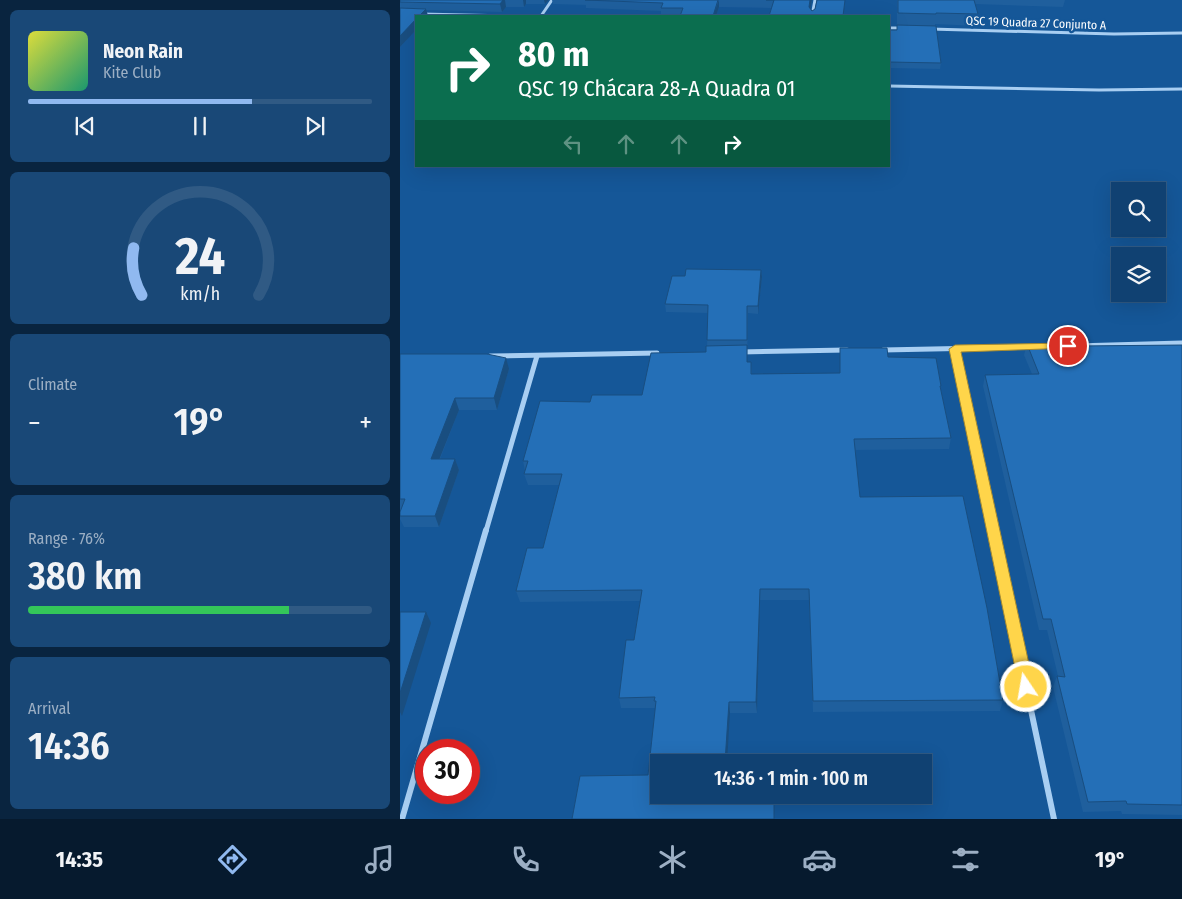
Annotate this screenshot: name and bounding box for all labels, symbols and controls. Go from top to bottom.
street label: QSC 19 Quadra 27 Conjunto A [966,14,1107,32]
text: 80 m [518,33,590,75]
icon: right [435,35,500,100]
text: Neon Rain [103,40,183,63]
text: Kite Club [103,63,161,82]
text: QSC 19 Chácara 28-A Quadra 01 [518,75,795,102]
icon: previous [71,112,99,140]
icon: pause [186,112,214,140]
icon: next [301,112,329,140]
icon: left [559,130,587,158]
icon: ahead [612,130,640,158]
icon: ahead [665,130,693,158]
icon: right [718,130,746,158]
map controls [1111,182,1166,302]
button: search [1111,182,1166,237]
text: 24 [174,225,225,288]
button: layers [1111,247,1166,302]
text: km/h [180,283,220,305]
pin [1047,325,1089,367]
icon: arrive [1054,332,1082,360]
text: Climate [28,375,77,394]
text: 19° [173,399,226,445]
text: − [28,406,41,439]
text: + [359,406,372,439]
text: Range · 76% [28,529,105,548]
text: 380 km [28,553,142,599]
position arrow [999,660,1051,712]
text: Arrival [28,699,70,718]
text: 14:36 [28,723,110,769]
speed limit sign: 30 [415,739,480,804]
text: 14:36 · 1 min · 100 m [714,767,868,790]
icon: directions [215,842,250,877]
icon: music [362,842,397,877]
icon: phone [508,842,543,877]
icon: climate [655,842,690,877]
icon: car [802,842,837,877]
icon: filters [948,842,983,877]
text: 14:35 [56,846,103,873]
text: 19° [1095,846,1126,873]

